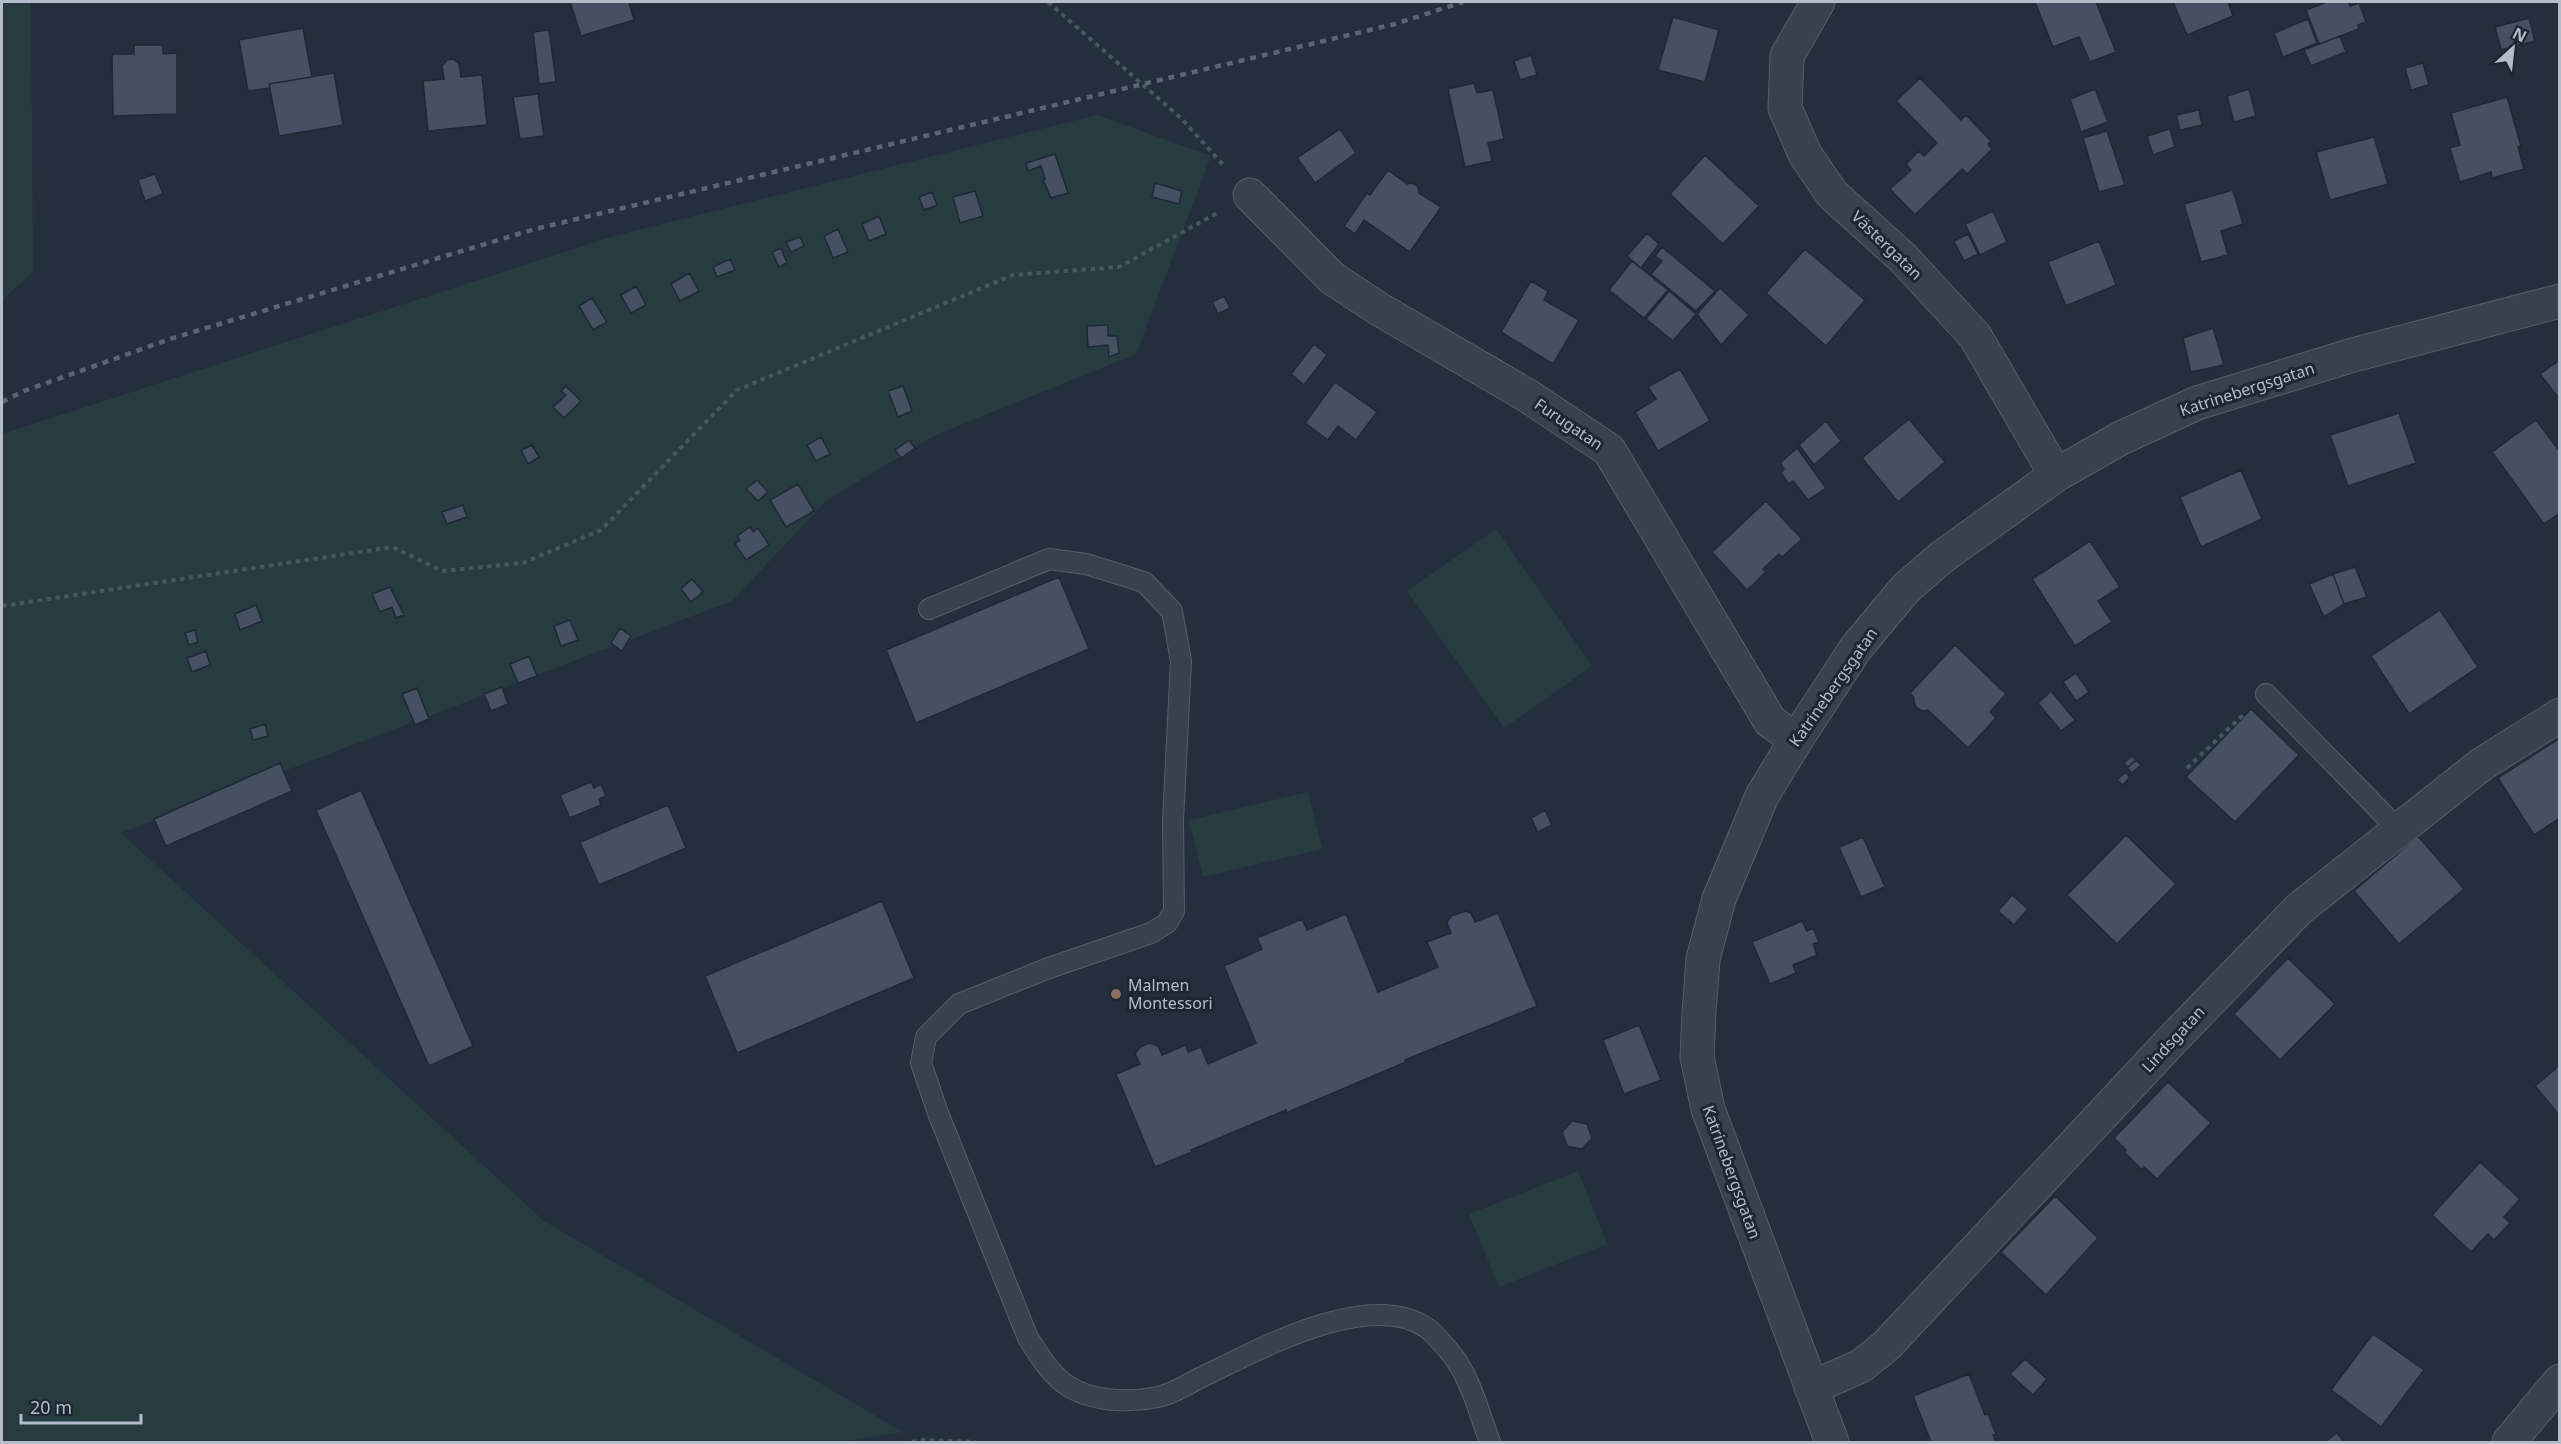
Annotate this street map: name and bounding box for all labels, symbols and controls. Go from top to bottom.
north arrow [2483,18,2543,78]
text: N [2509,22,2531,47]
street label: Västergatan [1847,206,1927,284]
street label: Katrinebergsgatan [2177,357,2317,421]
street label: Furugatan [1530,393,1608,455]
street label: Katrinebergsgatan [1784,623,1882,751]
place label: Malmen Montessori [1128,974,1213,1014]
marker: Malmen Montessori [1109,987,1123,1001]
street label: Lindsgatan [2137,1001,2209,1077]
street label: Katrinebergsgatan [1698,1102,1766,1242]
scale bar [21,1387,141,1425]
text: 20 m [30,1395,72,1419]

